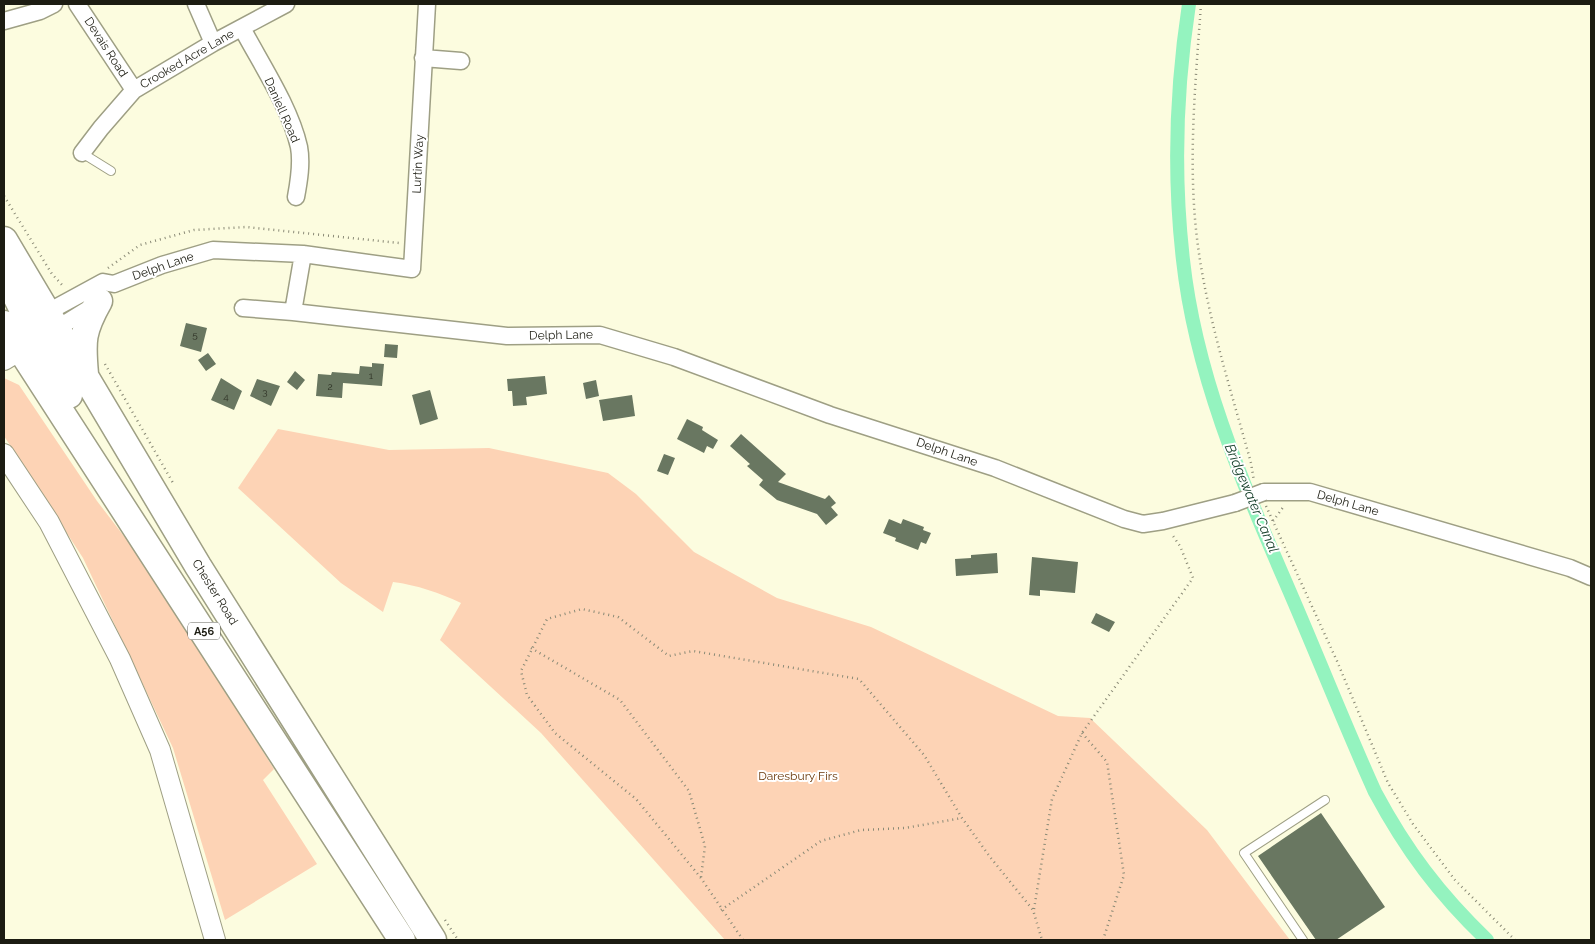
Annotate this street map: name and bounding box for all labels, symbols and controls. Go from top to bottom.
street label: Devais Road [81,14,131,80]
street label: Crooked Acre Lane [138,26,236,92]
street label: Daniell Road [261,75,303,145]
street label: Lurtin Way [409,134,427,194]
street label: Delph Lane [130,249,196,283]
street label: Delph Lane [529,327,593,343]
house number: 5 [192,329,198,340]
house number: 1 [369,370,374,381]
house number: 2 [327,381,333,392]
house number: 3 [262,386,268,397]
house number: 4 [223,391,229,402]
street label: Delph Lane [914,435,980,469]
water label: Bridgewater Canal [1222,441,1282,555]
street label: Delph Lane [1315,487,1381,519]
street label: Chester Road [189,557,241,627]
road number: A56 [188,622,220,640]
park label: Daresbury Firs [758,769,838,783]

